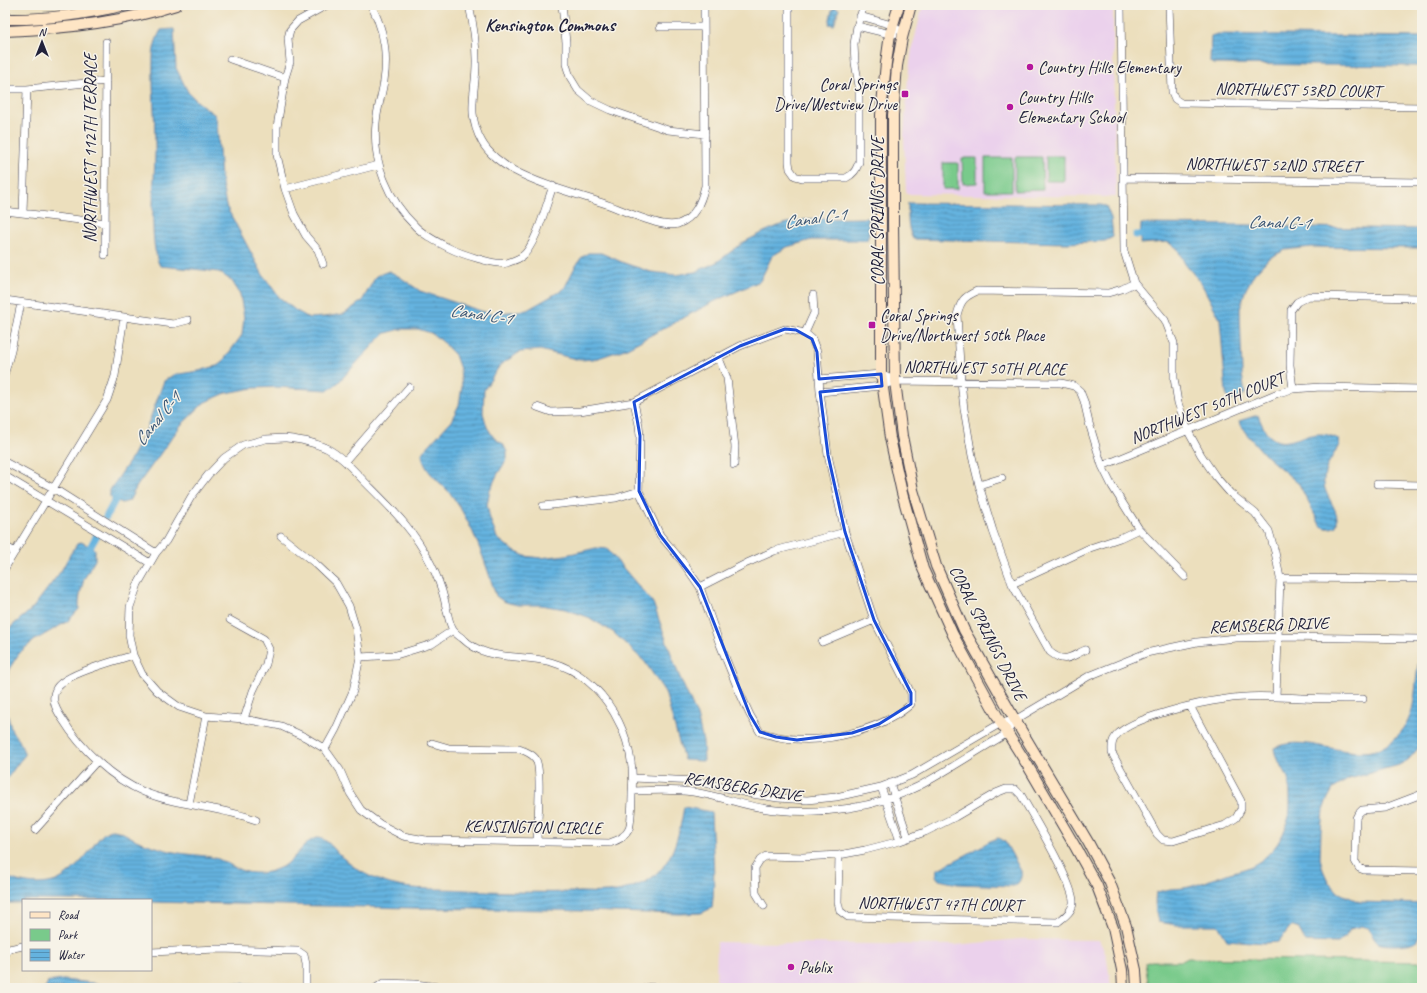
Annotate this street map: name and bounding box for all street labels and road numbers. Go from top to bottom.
street label: NORTHWEST 112TH TERRACE [80,51,101,243]
street label: NORTHWEST 53RD COURT [1215,78,1385,102]
street label: CORAL SPRINGS DRIVE [867,134,888,285]
street label: NORTHWEST 52ND STREET [1185,153,1365,177]
street label: NORTHWEST 50TH PLACE [904,356,1069,380]
street label: NORTHWEST 50TH COURT [1127,366,1291,448]
street label: CORAL SPRINGS DRIVE [945,562,1032,706]
street label: REMSBERG DRIVE [1209,612,1331,638]
street label: REMSBERG DRIVE [682,767,805,807]
street label: KENSINGTON CIRCLE [464,815,605,839]
street label: NORTHWEST 47TH COURT [858,892,1026,916]

